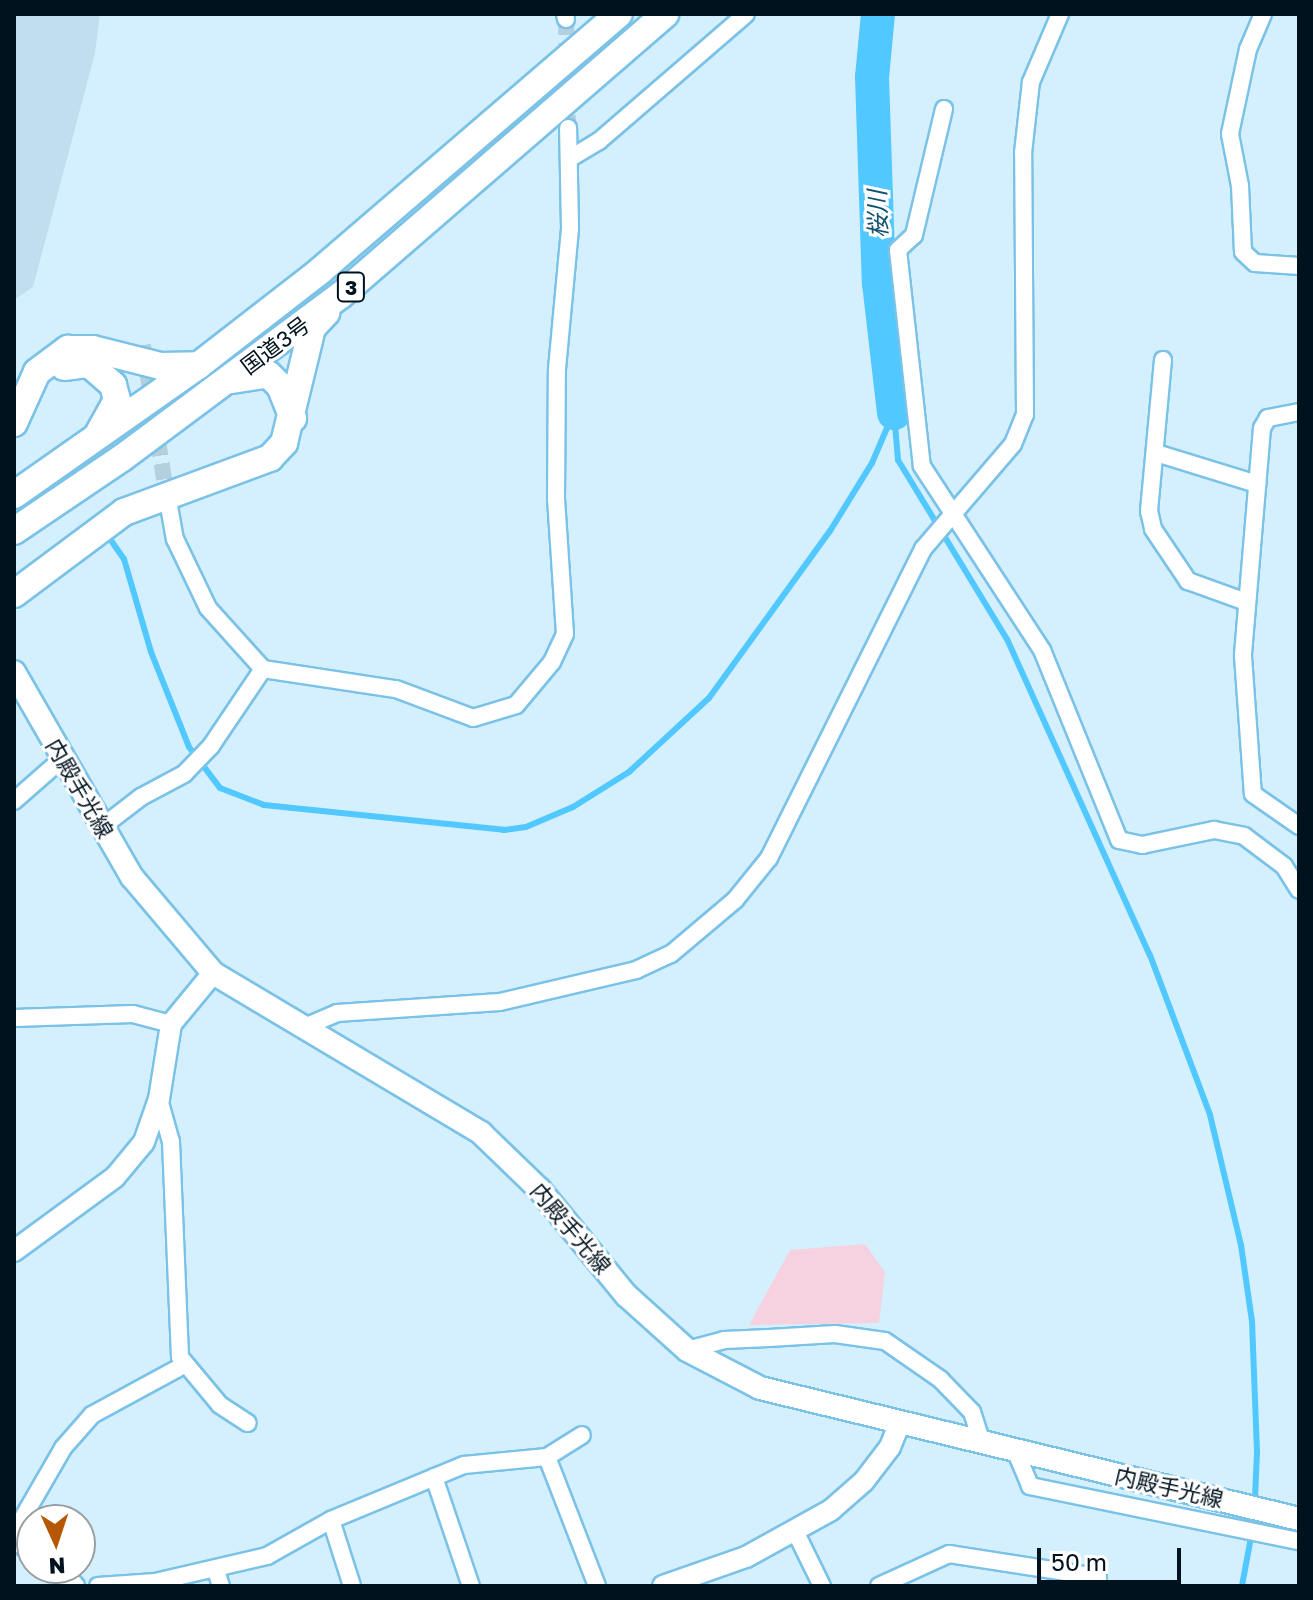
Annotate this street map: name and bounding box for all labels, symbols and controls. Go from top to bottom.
water label: 桜川 [862,190,892,238]
road number: 3 [335,271,367,303]
street label: 国道3号 [236,311,314,379]
street label: 内殿手光線 [41,734,119,842]
street label: 内殿手光線 [526,1177,616,1279]
street label: 内殿手光線 [1112,1462,1226,1512]
north arrow [16,1504,96,1584]
scale bar [1041,1532,1185,1582]
text: 50 m [1051,1547,1107,1576]
text: N [48,1553,66,1580]

